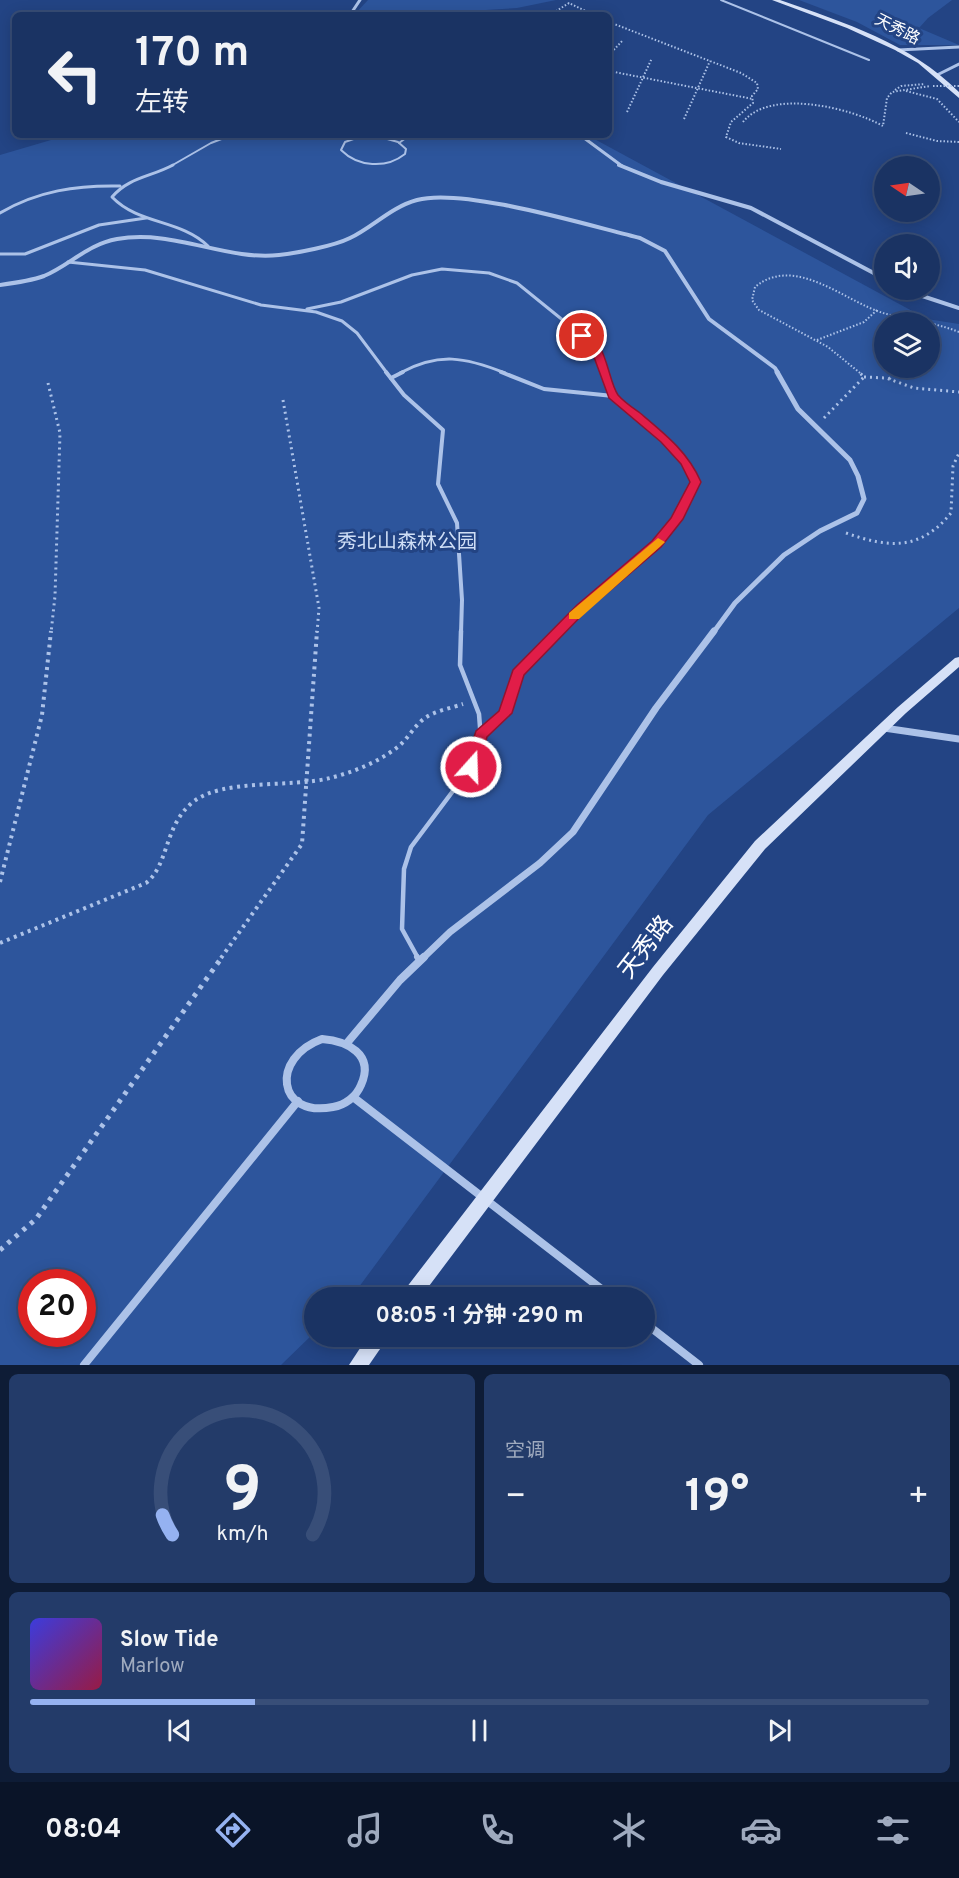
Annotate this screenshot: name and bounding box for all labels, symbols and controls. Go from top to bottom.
street label: 天秀路 [871,10,923,50]
text: 170 m [135,28,249,81]
icon: left [36,36,114,114]
text: 左转 [135,87,189,121]
north arrow [874,156,940,222]
map controls [874,156,940,378]
button: sound [874,234,940,300]
pin [556,310,607,361]
button: layers [874,312,940,378]
icon: arrive [565,319,598,352]
park label: 秀北山森林公园 [337,530,477,556]
position arrow [439,735,503,799]
street label: 天秀路 [613,910,681,986]
speed limit sign: 20 [18,1269,96,1347]
text: 08:05 · 1 分钟 · 290 m [375,1303,584,1330]
text: 空调 [505,1439,545,1465]
text: 9 [223,1454,261,1533]
text: 19° [685,1470,749,1527]
text: − [505,1477,526,1519]
text: + [908,1477,929,1519]
text: km/h [216,1522,268,1549]
text: Slow Tide [120,1627,219,1654]
text: Marlow [120,1654,184,1680]
icon: previous [163,1714,196,1747]
icon: pause [463,1714,496,1747]
icon: next [763,1714,796,1747]
icon: directions [212,1809,254,1851]
icon: music [344,1809,386,1851]
icon: phone [476,1809,518,1851]
icon: climate [608,1809,650,1851]
icon: car [740,1809,782,1851]
icon: filters [872,1809,914,1851]
text: 08:04 [45,1813,121,1847]

